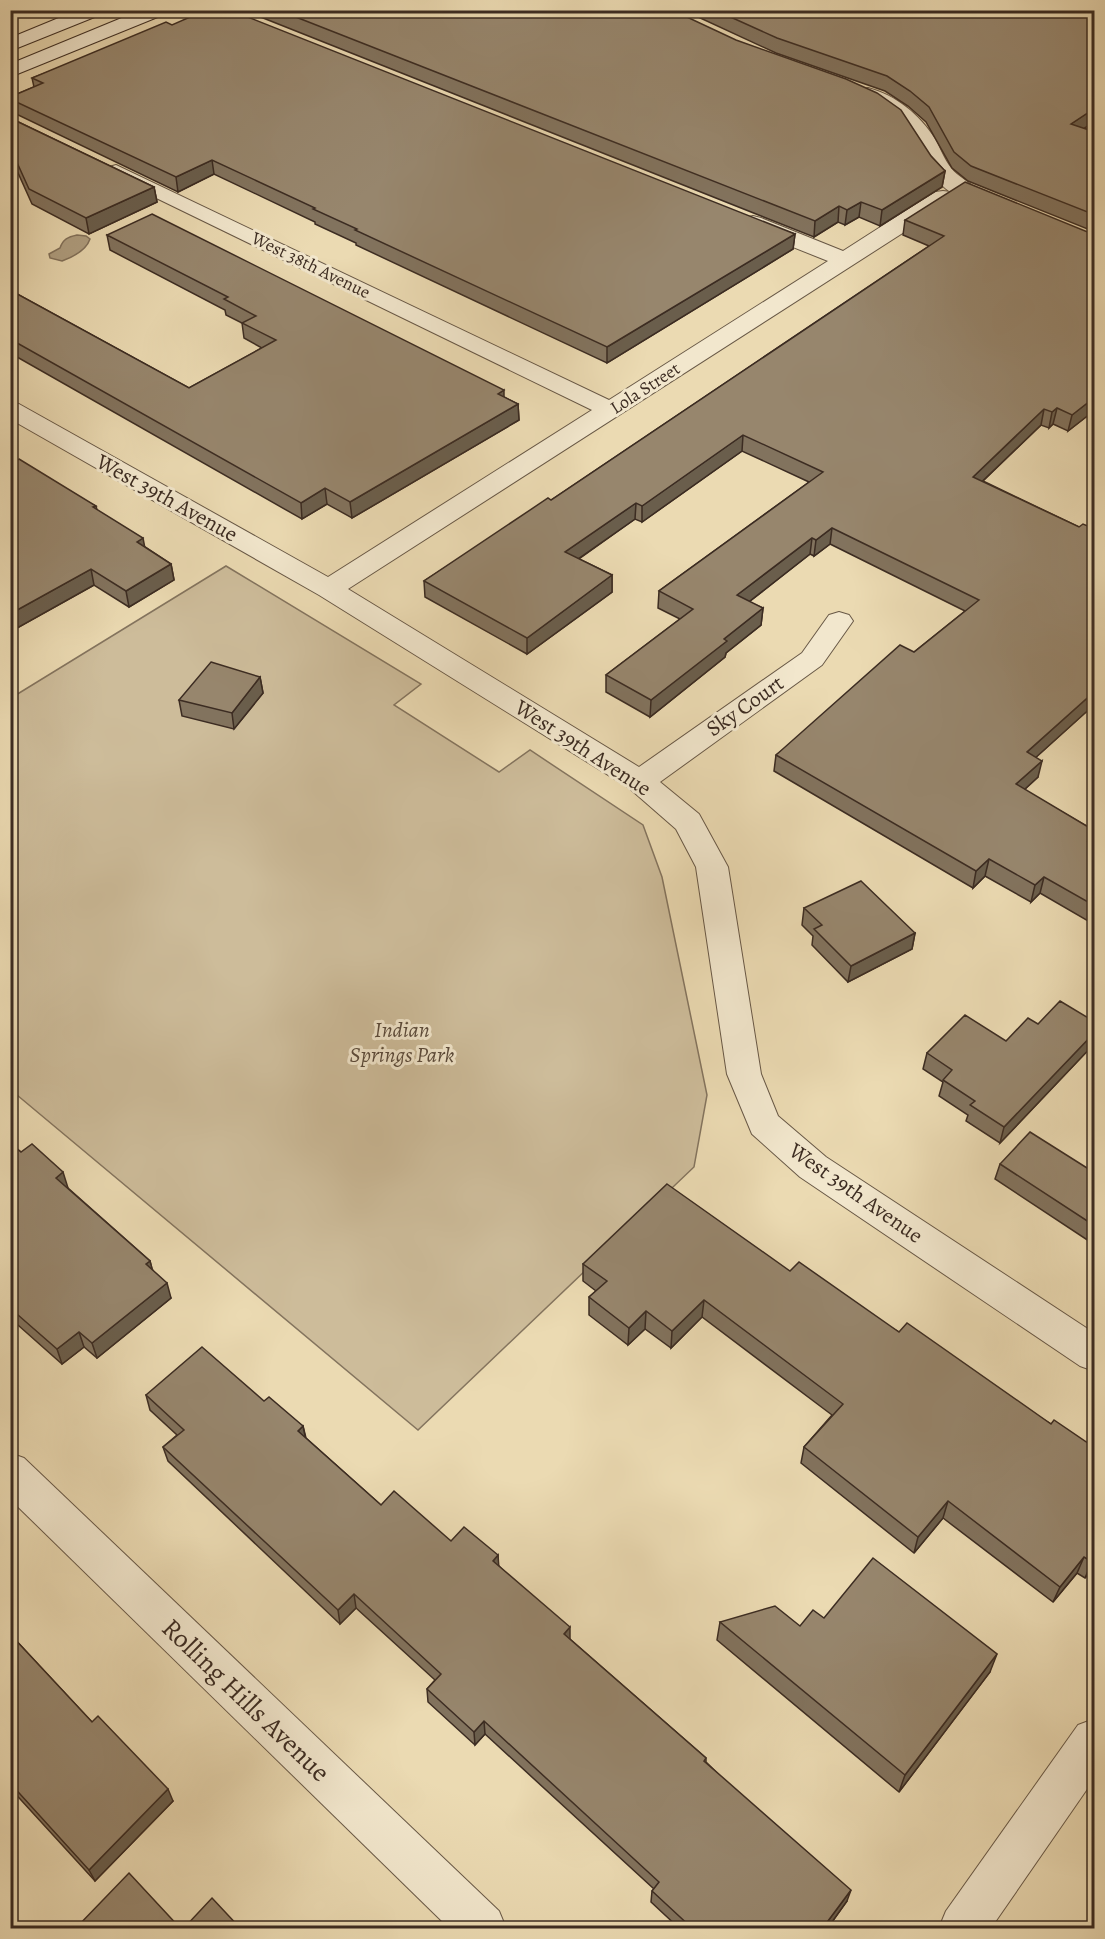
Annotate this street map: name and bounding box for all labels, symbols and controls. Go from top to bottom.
street label: West 38th Avenue [247,225,374,304]
street label: Lola Street [605,356,685,419]
street label: West 39th Avenue [90,446,243,549]
street label: Sky Court [700,668,790,744]
street label: West 39th Avenue [508,692,657,803]
park label: Indian Springs Park [350,1015,455,1070]
street label: West 39th Avenue [782,1135,929,1250]
street label: Rolling Hills Avenue [154,1610,338,1790]

